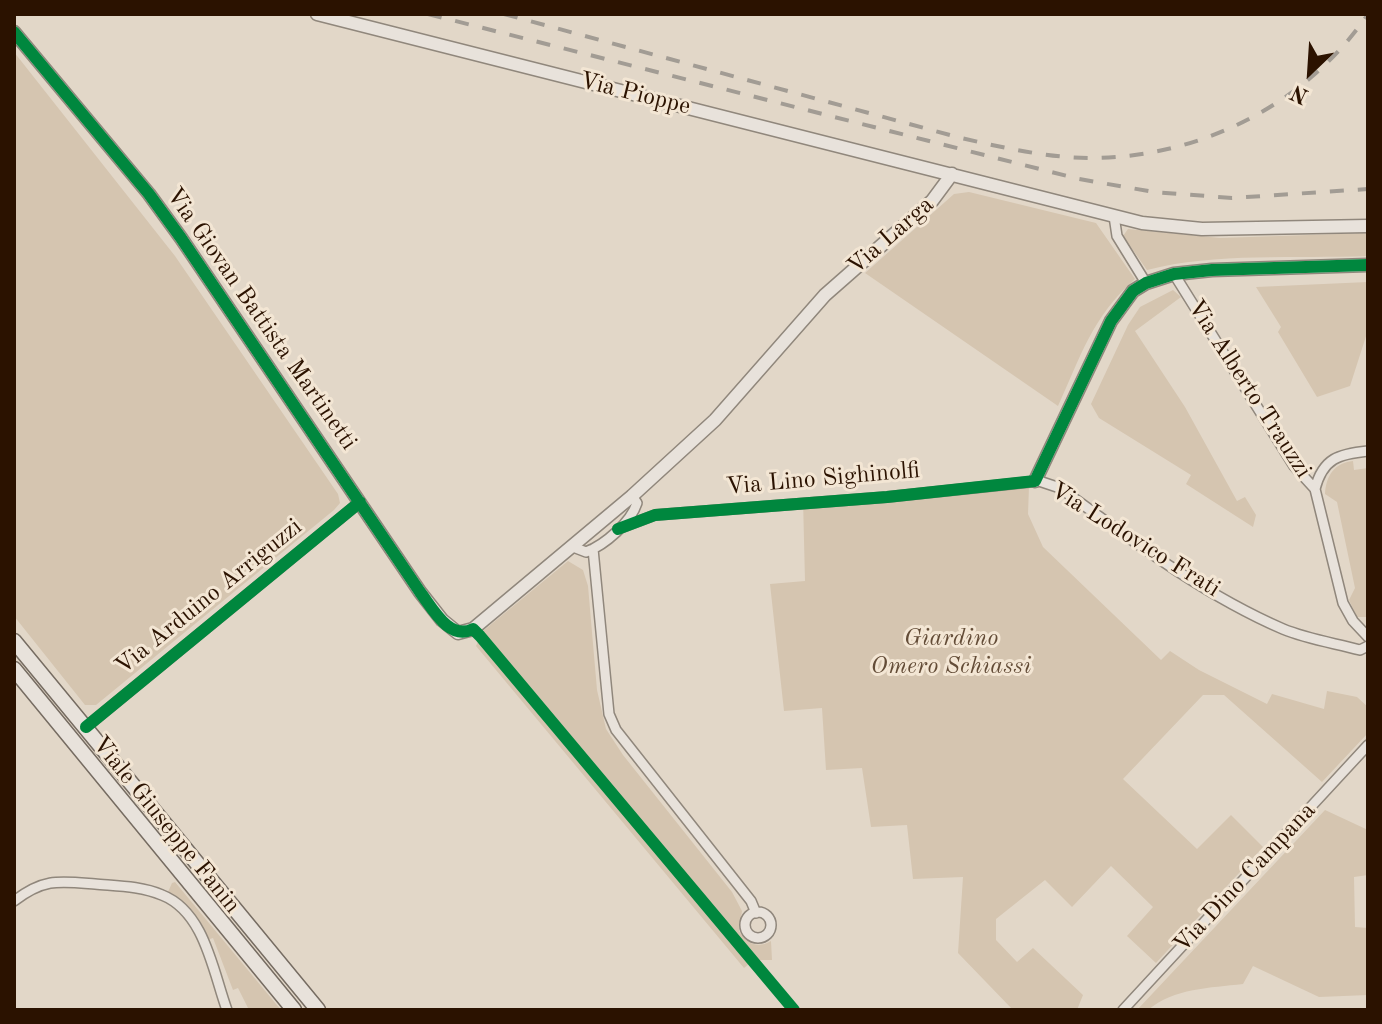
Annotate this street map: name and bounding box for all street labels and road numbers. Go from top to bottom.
street label: Via Pioppe [577,66,693,122]
street label: Via Giovan Battista Martinetti [159,182,363,456]
street label: Via Larga [842,191,940,281]
street label: Via Alberto Trauzzi [1181,294,1317,484]
street label: Via Lino Sighinolfi [725,456,921,502]
street label: Via Lodovico Frati [1045,476,1225,604]
street label: Via Arduino Arriguzzi [110,513,308,681]
street label: Viale Giuseppe Fanin [86,731,246,919]
street label: Via Dino Campana [1168,797,1322,959]

